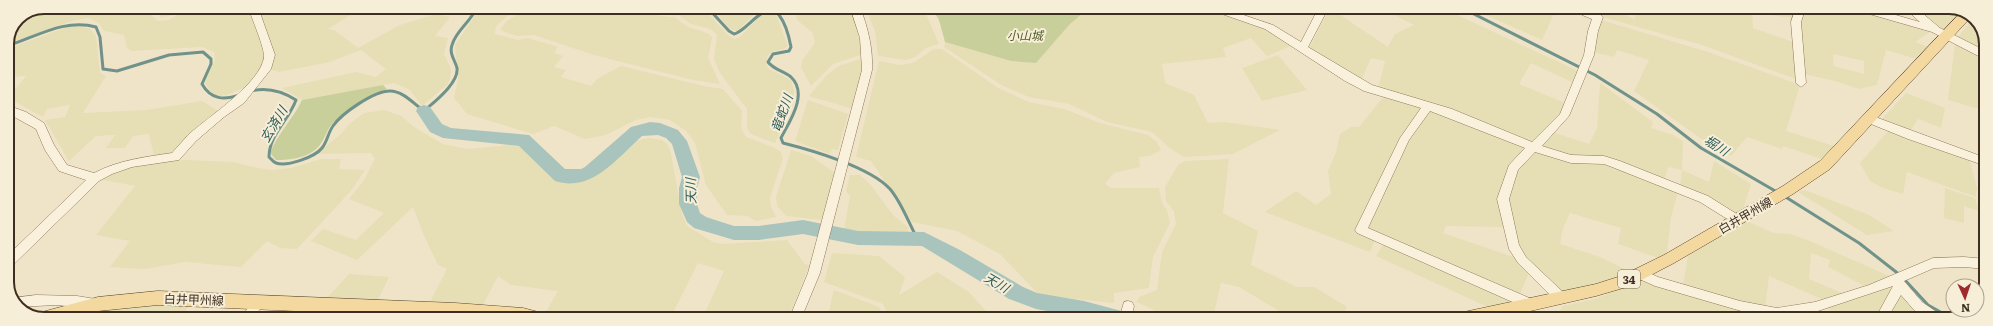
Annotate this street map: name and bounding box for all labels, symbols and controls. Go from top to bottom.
park label: 小山城 [1007,26,1045,44]
water label: 竜蛇川 [765,90,797,135]
water label: 玄済川 [255,101,292,146]
water label: 堀川 [1701,130,1735,161]
water label: 天川 [680,176,700,204]
street label: 白井甲州線 [1715,192,1775,238]
water label: 天川 [981,267,1015,298]
road number: 34 [1618,270,1640,288]
north arrow [1945,278,1985,318]
street label: 白井甲州線 [164,289,224,309]
text: N [1961,301,1971,317]

